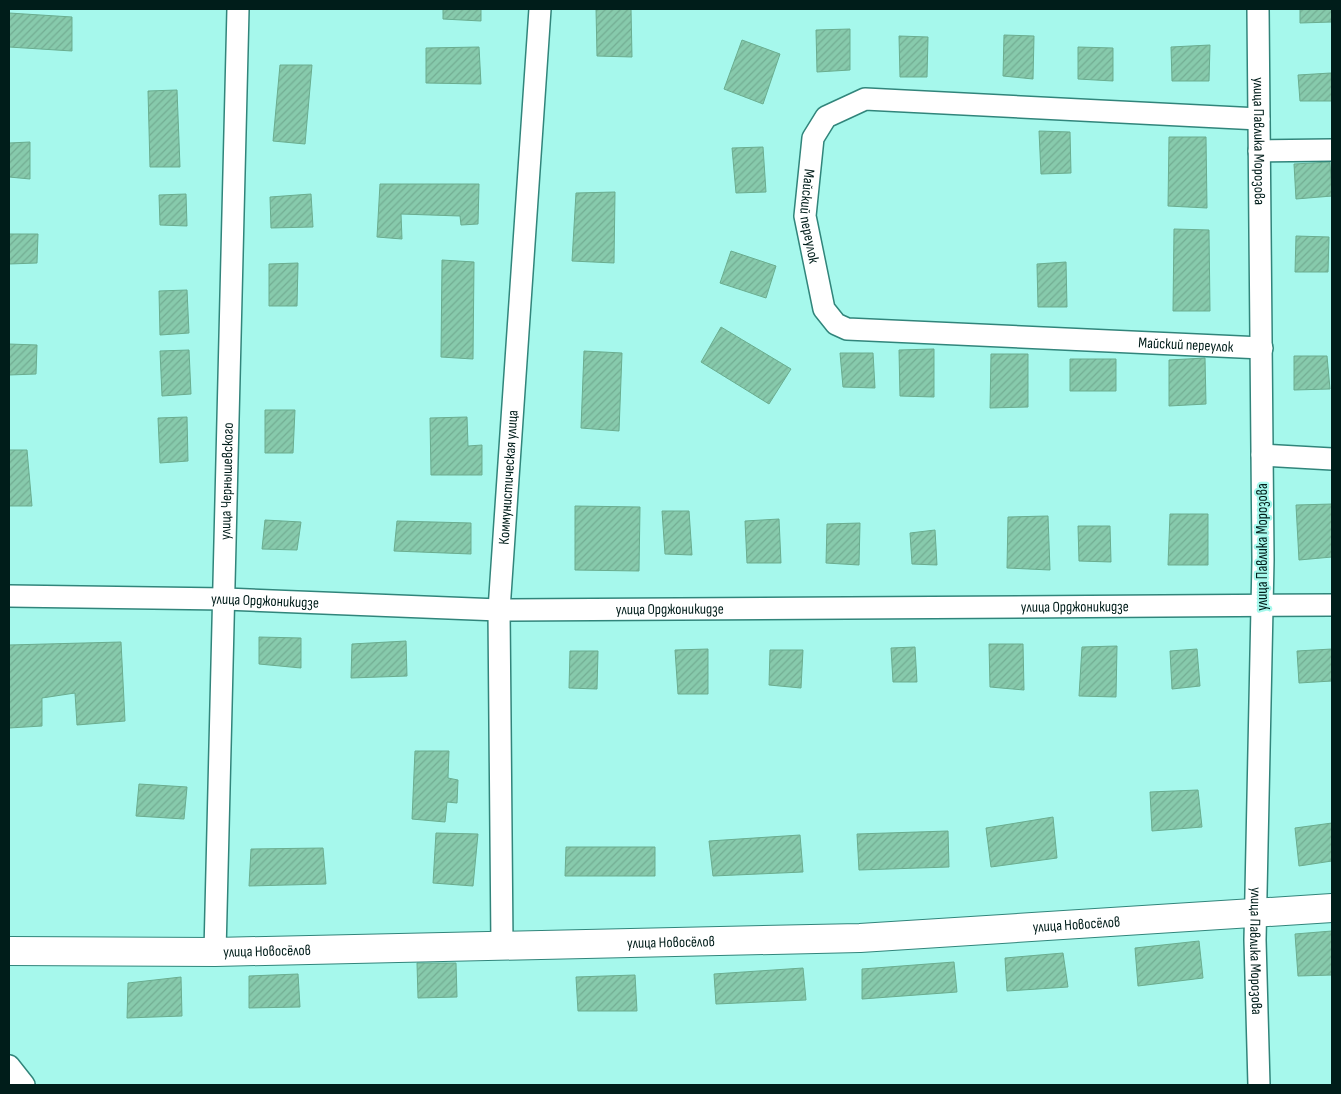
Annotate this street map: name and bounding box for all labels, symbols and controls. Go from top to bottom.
street label: улица Павлика Морозова [1249,77,1269,205]
street label: Майский переулок [795,168,823,265]
street label: Майский переулок [1138,333,1234,357]
street label: Коммунистическая улица [494,409,523,545]
street label: улица Чернышевского [216,422,238,540]
street label: улица Павлика Морозова [1253,483,1272,611]
street label: улица Орджоникидзе [211,590,319,613]
street label: улица Орджоникидзе [1021,597,1129,617]
street label: улица Орджоникидзе [616,600,724,619]
street label: улица Павлика Морозова [1245,887,1266,1015]
street label: улица Новосёлов [1032,912,1121,937]
street label: улица Новосёлов [627,932,715,953]
street label: улица Новосёлов [223,941,311,962]

